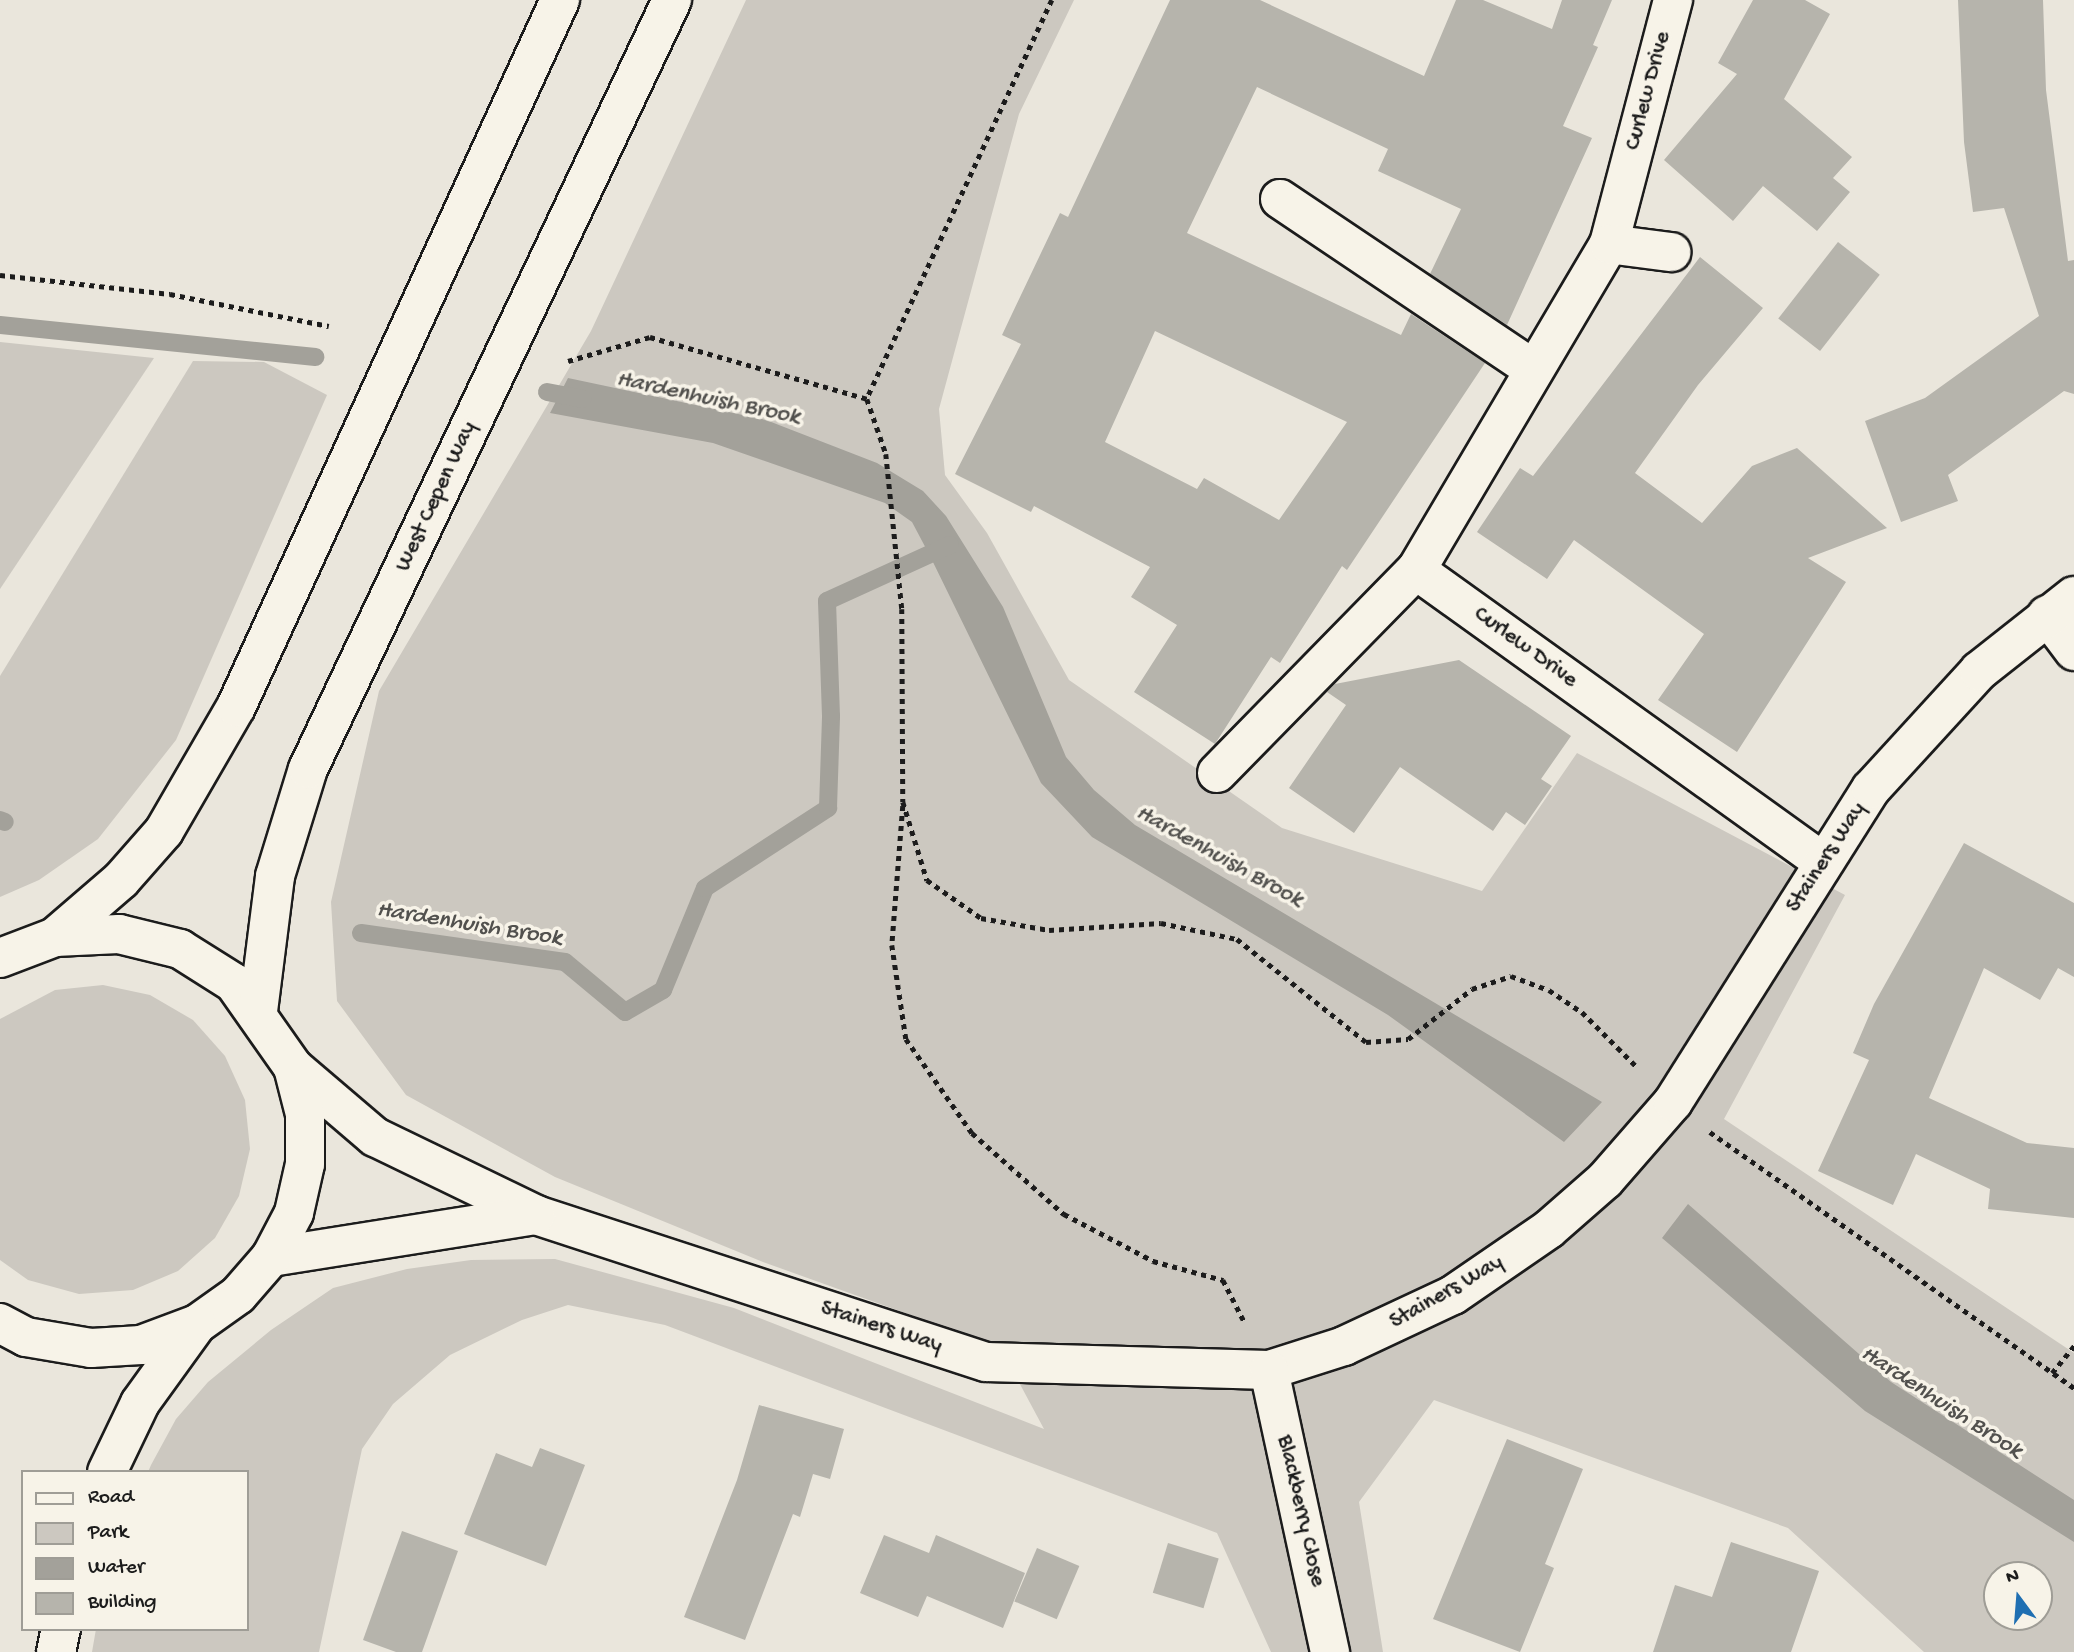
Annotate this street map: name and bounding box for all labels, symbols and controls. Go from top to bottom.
street label: Curlew Drive [1620,29,1678,153]
water label: Hardenhuish Brook [614,366,802,432]
street label: West Cepen Way [390,418,484,576]
street label: Curlew Drive [1468,601,1582,695]
street label: Stainers Way [1781,798,1873,918]
water label: Hardenhuish Brook [1130,799,1308,915]
water label: Hardenhuish Brook [375,896,563,954]
street label: Stainers Way [1385,1249,1509,1337]
street label: Stainers Way [817,1295,945,1361]
water label: Hardenhuish Brook [1855,1340,2027,1466]
street label: Blackberry Close [1269,1433,1331,1589]
legend [21,1470,248,1631]
text: Road [88,1486,134,1511]
text: Park [88,1521,128,1546]
text: Water [88,1556,144,1581]
north arrow [1983,1561,2053,1631]
text: N [2003,1564,2022,1590]
text: Building [88,1591,157,1616]

